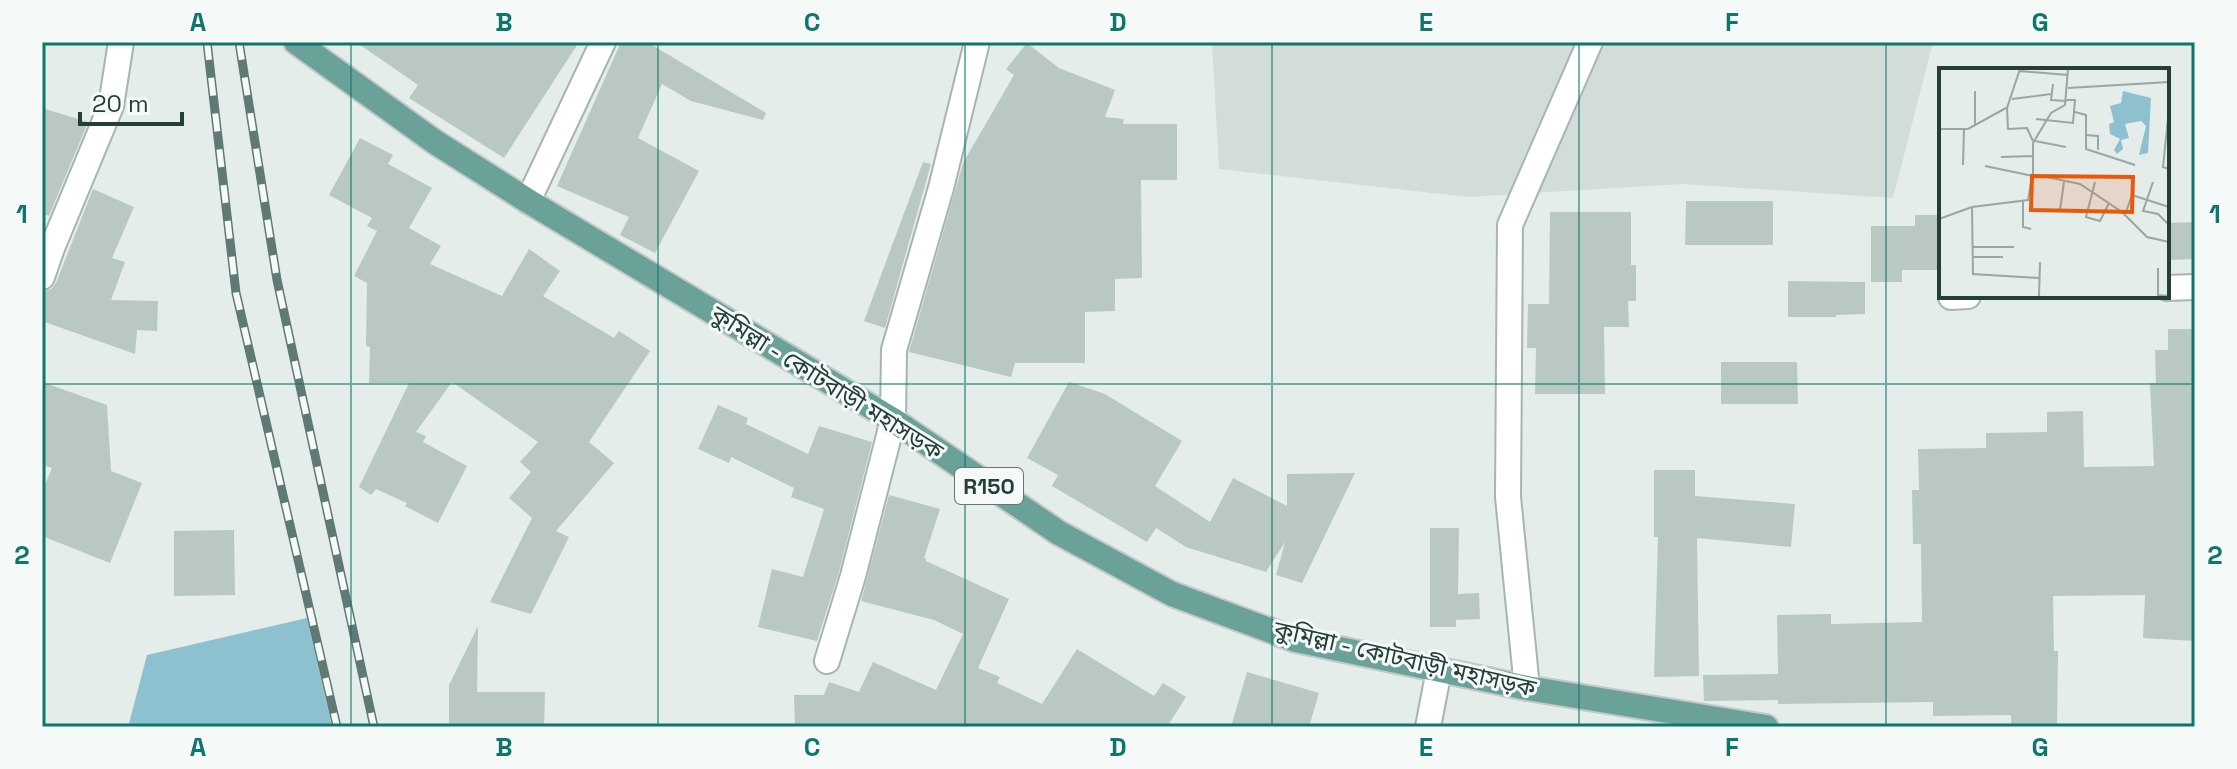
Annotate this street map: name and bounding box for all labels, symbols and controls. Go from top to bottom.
text: A [190,5,207,39]
text: B [495,5,513,39]
text: C [804,5,820,39]
text: D [1109,5,1127,39]
text: E [1419,5,1433,39]
text: F [1725,5,1739,39]
text: G [2031,5,2049,39]
inset map [1939,68,2169,298]
scale bar [80,76,182,126]
text: 20 m [92,88,149,119]
text: 1 [16,197,28,231]
text: 1 [2209,197,2221,231]
street label: কুমিল্লা - কোটবাড়ী মহাসড়ক [705,298,950,467]
road number: R150 [955,468,1023,504]
text: 2 [14,538,30,572]
text: 2 [2207,538,2223,572]
street label: কুমিল্লা - কোটবাড়ী মহাসড়ক [1270,613,1540,704]
text: A [190,730,207,764]
text: B [495,730,513,764]
text: C [804,730,820,764]
text: D [1109,730,1127,764]
text: E [1419,730,1433,764]
text: F [1725,730,1739,764]
text: G [2031,730,2049,764]

